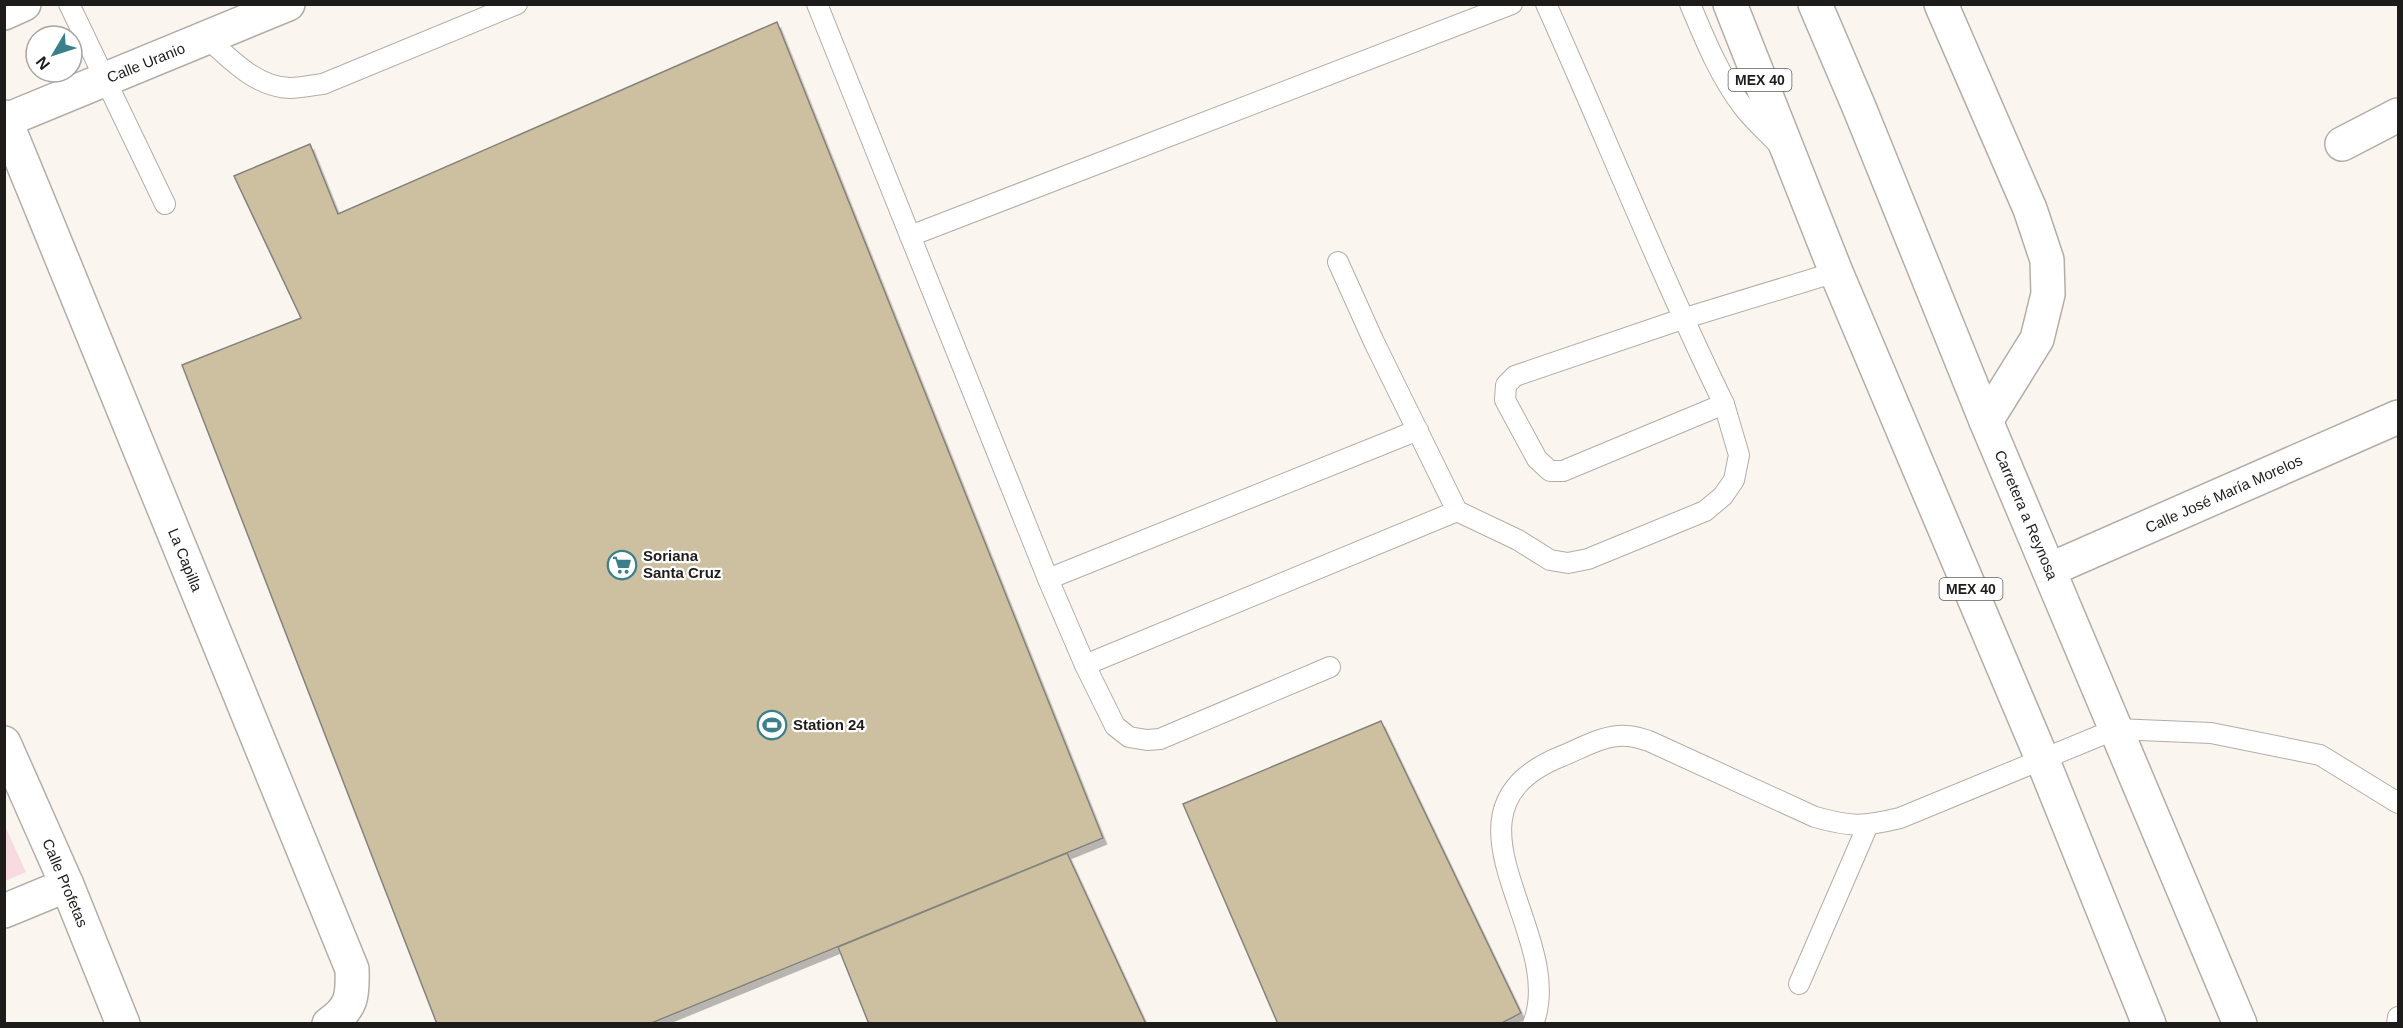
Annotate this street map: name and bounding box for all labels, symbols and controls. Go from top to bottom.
north arrow [24,24,84,84]
street label: Calle Uranio [104,39,187,86]
text: N [32,53,53,73]
road number: MEX 40 [1728,69,1792,91]
street label: Carretera a Reynosa [1991,447,2062,583]
street label: Calle José María Morelos [2143,451,2305,536]
street label: La Capilla [165,526,206,595]
place label: Soriana Santa Cruz [643,547,721,581]
supermarket icon: Soriana Santa Cruz [606,549,638,581]
road number: MEX 40 [1940,578,2002,600]
sports icon: Station 24 [756,709,788,741]
place label: Station 24 [793,716,865,733]
street label: Calle Profetas [39,836,92,929]

